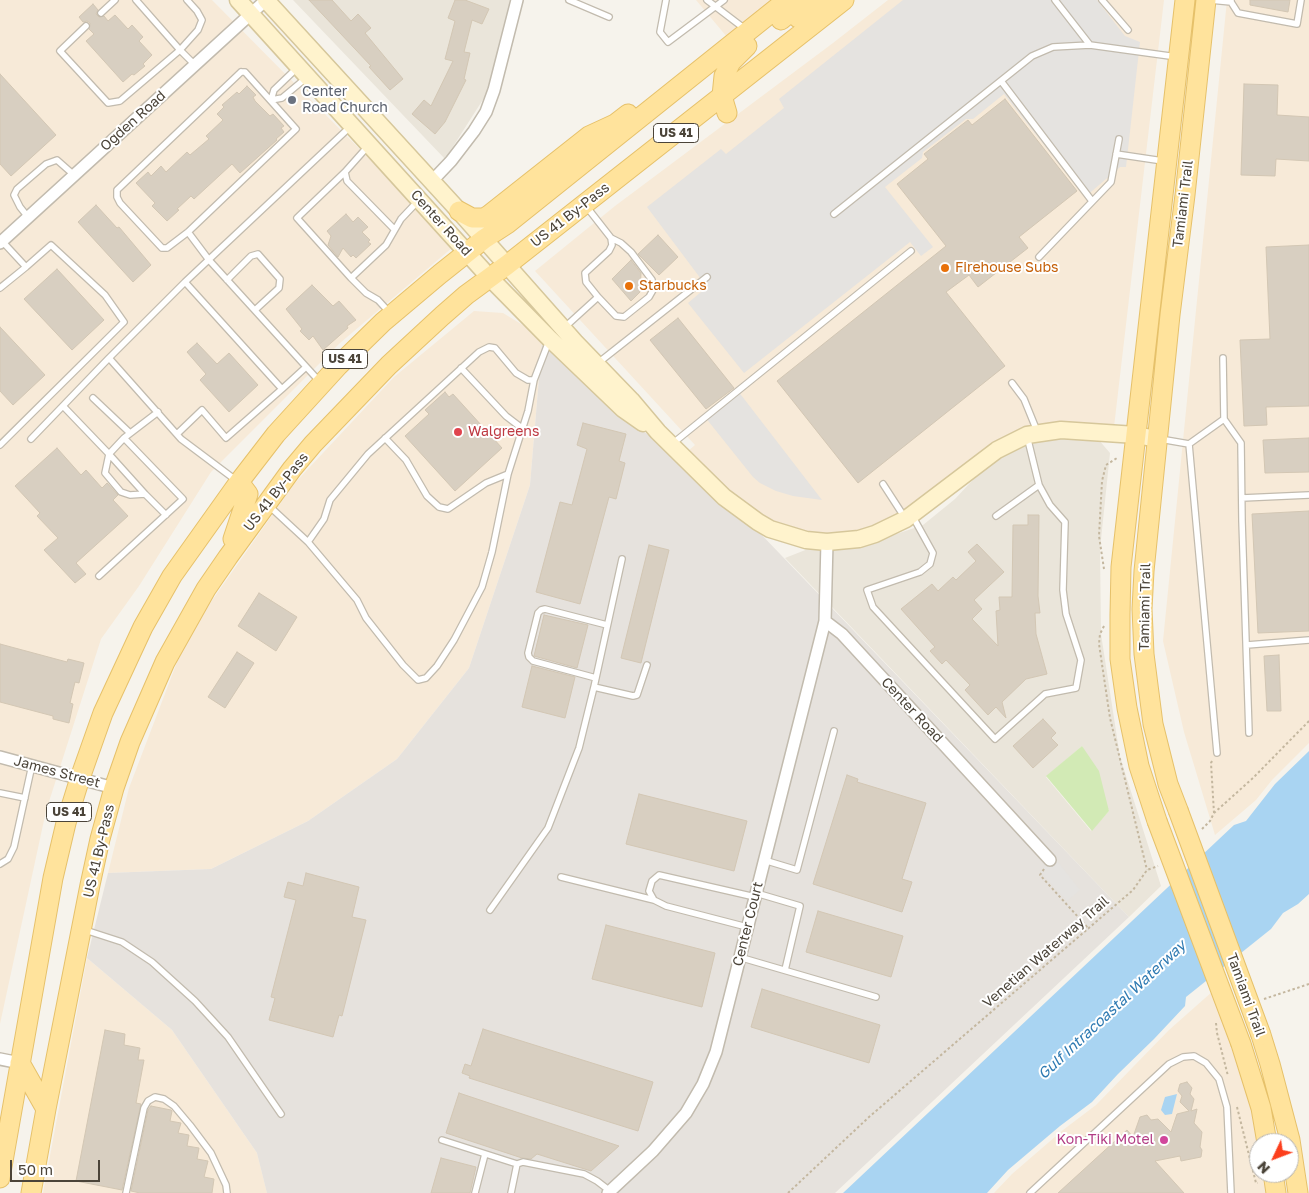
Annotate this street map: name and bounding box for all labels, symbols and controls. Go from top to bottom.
place label: Center Road Church [302,84,388,116]
street label: Ogden Road [97,87,169,155]
marker: Center Road Church [286,94,298,106]
road number: US 41 [654,124,698,142]
street label: Tamiami Trail [1169,159,1197,249]
street label: US 41 By-Pass [527,179,613,251]
street label: Center Road [407,187,475,259]
place label: Firehouse Subs [955,260,1059,276]
marker: Firehouse Subs [939,262,951,274]
place label: Starbucks [639,278,707,294]
marker: Starbucks [623,280,635,292]
road number: US 41 [322,349,368,368]
place label: Walgreens [468,424,539,440]
marker: Walgreens [452,426,464,438]
street label: US 41 By-Pass [240,449,312,535]
street label: Tamiami Trail [1136,563,1154,651]
street label: Center Road [878,674,946,746]
street label: James Street [12,752,102,792]
road number: US 41 [46,802,92,822]
street label: US 41 By-Pass [80,803,118,899]
street label: Center Court [729,880,767,968]
street label: Venetian Waterway Trail [979,893,1113,1011]
water label: Gulf Intracoastal Waterway [1034,937,1190,1083]
street label: Tamiami Trail [1223,951,1269,1039]
place label: Kon-Tiki Motel [1056,1132,1154,1148]
north arrow [1249,1133,1299,1183]
marker: Kon-Tiki Motel [1158,1134,1170,1146]
scale bar [12,1150,102,1182]
text: N [1254,1158,1273,1178]
text: 50 m [18,1160,53,1178]

